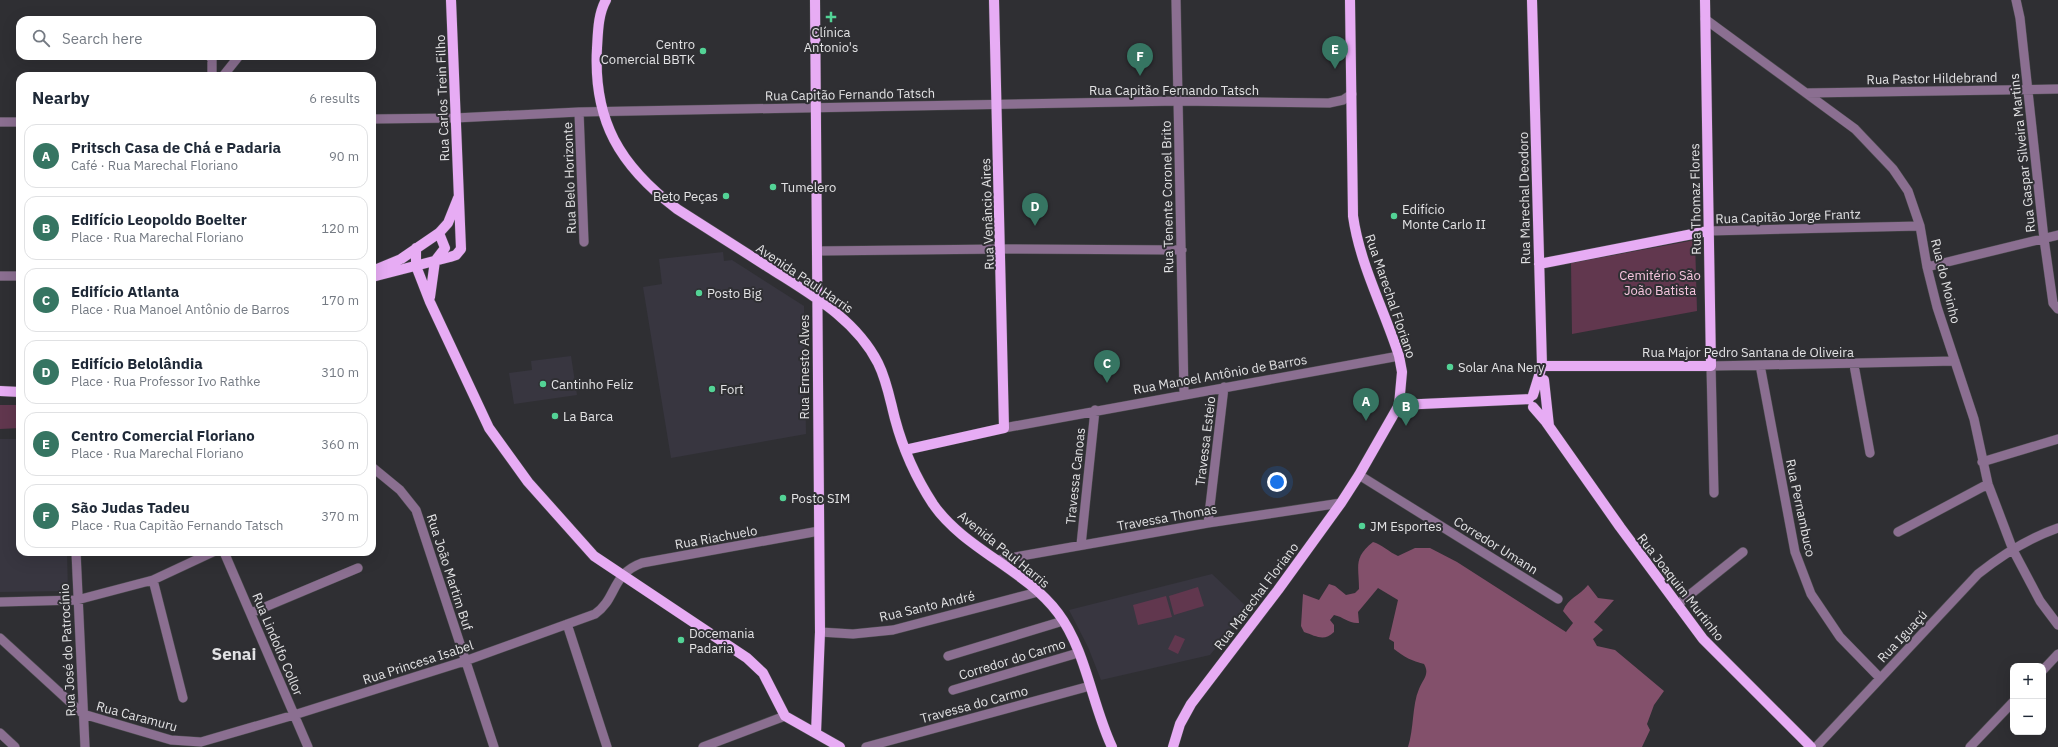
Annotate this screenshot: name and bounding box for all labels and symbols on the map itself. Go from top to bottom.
marker: Clínica Antonio's [825,11,837,23]
place label: Clínica Antonio's [804,24,858,56]
street label: Rua Carlos Trein Filho [432,34,453,162]
place label: Centro Comercial BBTK [601,36,695,68]
pin: E [1322,36,1348,69]
pin: F [1127,43,1153,76]
marker: Centro Comercial BBTK [698,46,708,56]
street label: Rua Pastor Hildebrand [1866,69,1998,88]
street label: Rua Gaspar Silveira Martins [2006,73,2039,233]
street label: Rua Capitão Fernando Tatsch [1089,82,1259,99]
street label: Rua Capitão Fernando Tatsch [765,85,935,104]
street label: Rua Tenente Coronel Brito [1158,120,1177,274]
street label: Rua Belo Horizonte [559,122,580,234]
street label: Rua Marechal Deodoro [1515,132,1534,264]
street label: Rua Thomaz Flores [1686,143,1705,255]
street label: Rua Venâncio Aires [977,158,998,270]
place label: Tumelero [781,179,836,196]
marker: Tumelero [768,182,778,192]
place label: Beto Peças [653,188,718,205]
marker: Beto Peças [721,191,731,201]
pin: D [1022,193,1048,226]
place label: Edifício Monte Carlo II [1402,201,1486,233]
street label: Rua Capitão Jorge Frantz [1715,205,1861,228]
marker: Edifício Monte Carlo II [1389,211,1399,221]
street label: Rua Marechal Floriano [1361,232,1420,360]
street label: Rua do Moinho [1927,237,1964,325]
street label: Avenida Paul Harris [753,240,857,317]
park label: Cemitério São João Batista [1619,267,1701,299]
place label: Posto Big [707,285,762,302]
marker: Posto Big [694,288,704,298]
street label: Rua Ernesto Alves [796,314,813,420]
street label: Rua Major Pedro Santana de Oliveira [1642,344,1854,361]
pin: C [1094,350,1120,383]
street label: Rua Manoel Antônio de Barros [1132,351,1308,398]
place label: Solar Ana Nery [1458,359,1545,376]
marker: Solar Ana Nery [1445,362,1455,372]
place label: Cantinho Feliz [551,376,633,393]
marker: Cantinho Feliz [538,379,548,389]
place label: Fort [720,381,744,398]
marker: Fort [707,384,717,394]
pin: A [1353,388,1379,421]
pin: B [1393,393,1419,426]
street label: Travessa Esteio [1192,395,1219,487]
place label: La Barca [563,408,613,425]
marker: La Barca [550,411,560,421]
street label: Travessa Canoas [1062,427,1089,525]
street label: Rua Pernambuco [1782,458,1819,559]
your location [1267,472,1287,492]
place label: Posto SIM [791,490,850,507]
marker: Posto SIM [778,493,788,503]
street label: Travessa Thomas [1116,500,1218,535]
street label: Avenida Paul Harris [954,507,1053,592]
street label: Rua João Martim Buf [423,512,476,633]
street label: Corredor Umann [1450,513,1541,578]
place label: JM Esportes [1370,518,1442,535]
marker: JM Esportes [1357,521,1367,531]
street label: Rua Riachuelo [673,522,759,553]
street label: Rua Joaquim Murtinho [1633,530,1728,644]
street label: Rua Marechal Floriano [1210,539,1302,653]
street label: Rua José do Patrocínio [56,583,79,717]
street label: Rua Santo André [878,587,977,626]
street label: Rua Lindolfo Collor [248,590,307,698]
street label: Rua Iguaçú [1874,606,1931,666]
place label: Docemania Padaria [689,625,755,657]
marker: Docemania Padaria [676,635,686,645]
street label: Corredor do Carmo [957,635,1068,684]
street label: Rua Princesa Isabel [361,636,476,688]
district label: Senai [212,643,256,665]
street label: Travessa do Carmo [918,682,1030,727]
street label: Rua Caramuru [94,697,179,735]

